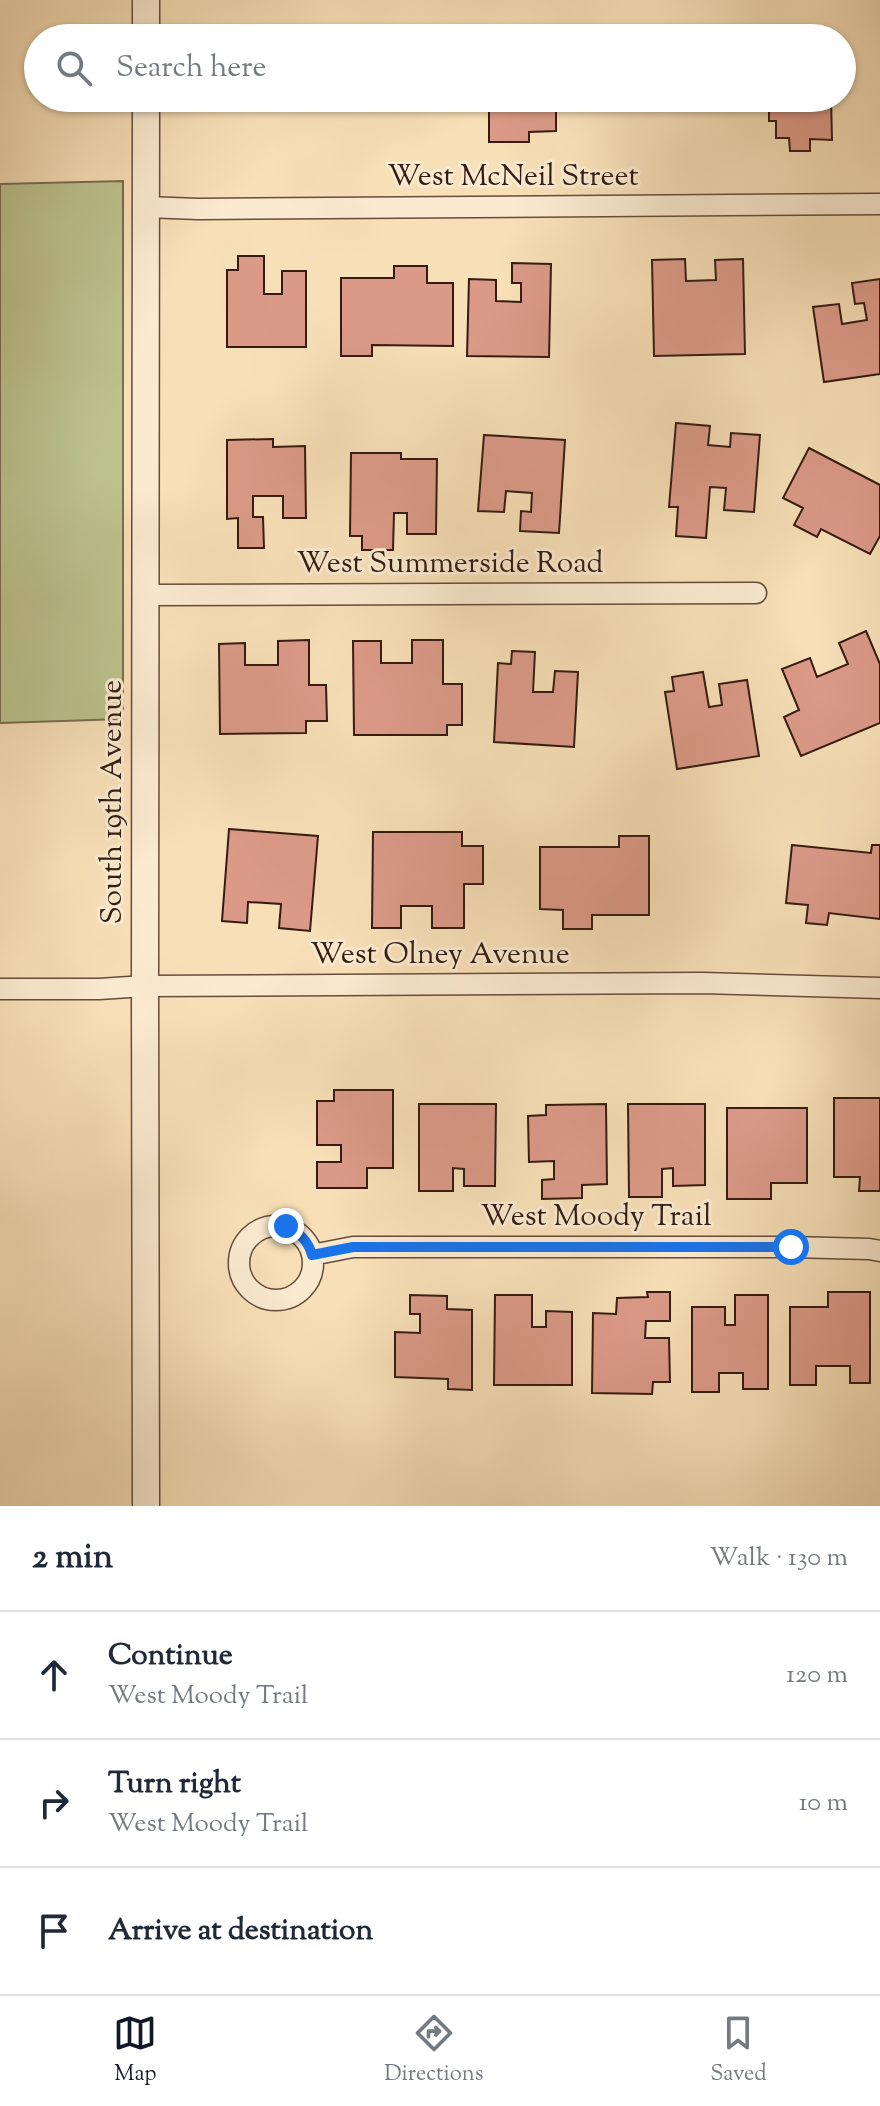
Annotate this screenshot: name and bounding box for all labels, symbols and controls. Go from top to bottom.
search box [24,24,856,112]
icon: search [52,46,96,90]
text: Search here [116,47,266,90]
street label: West McNeil Street [387,156,639,199]
street label: West Summerside Road [296,543,604,586]
street label: South 19th Avenue [92,680,135,924]
street label: West Olney Avenue [310,934,570,977]
street label: West Moody Trail [480,1196,712,1239]
route end [268,1208,304,1244]
route start [773,1229,809,1265]
text: 2 min [32,1534,113,1583]
text: Walk · 130 m [709,1540,848,1577]
text: Continue [108,1635,233,1678]
icon: ahead [32,1653,76,1697]
text: 120 m [786,1657,848,1694]
text: West Moody Trail [108,1678,308,1715]
text: Turn right [108,1763,241,1806]
icon: right [32,1781,76,1825]
text: 10 m [799,1785,848,1822]
text: West Moody Trail [108,1806,308,1843]
icon: arrive [32,1909,76,1953]
text: Arrive at destination [108,1910,373,1953]
tab: Map [113,2011,157,2091]
tab: Directions [384,2011,483,2091]
tab: Saved [710,2011,767,2091]

